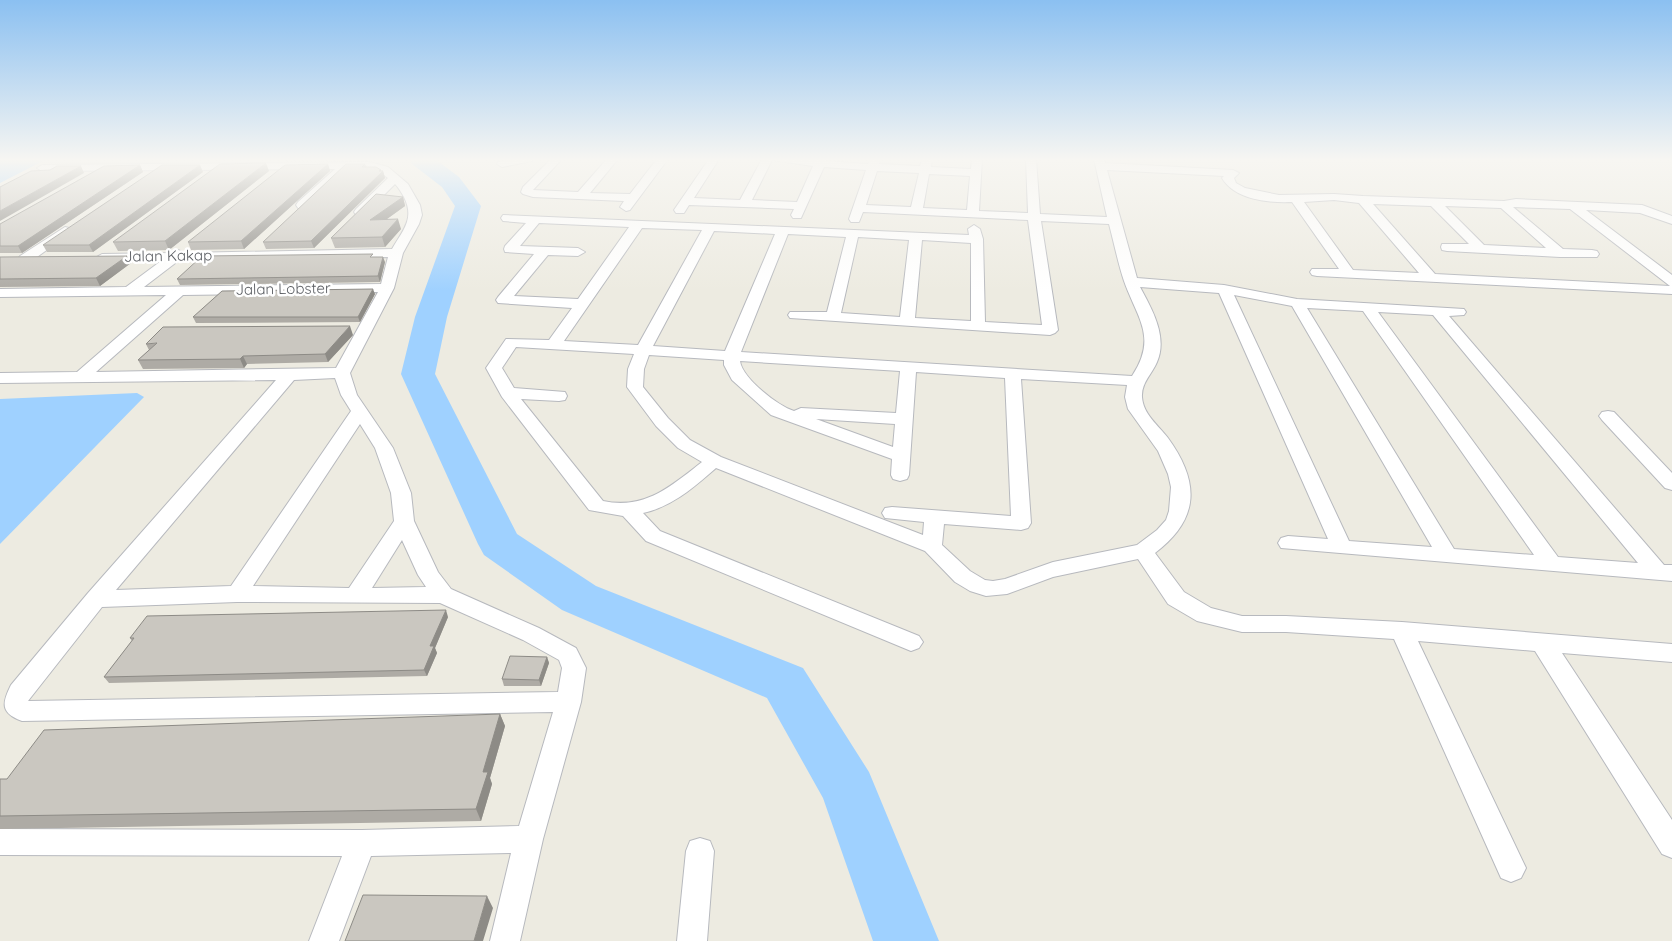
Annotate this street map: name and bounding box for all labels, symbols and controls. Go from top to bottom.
street label: Jalan Kakap [124,245,212,266]
street label: Jalan Lobster [235,278,331,299]

